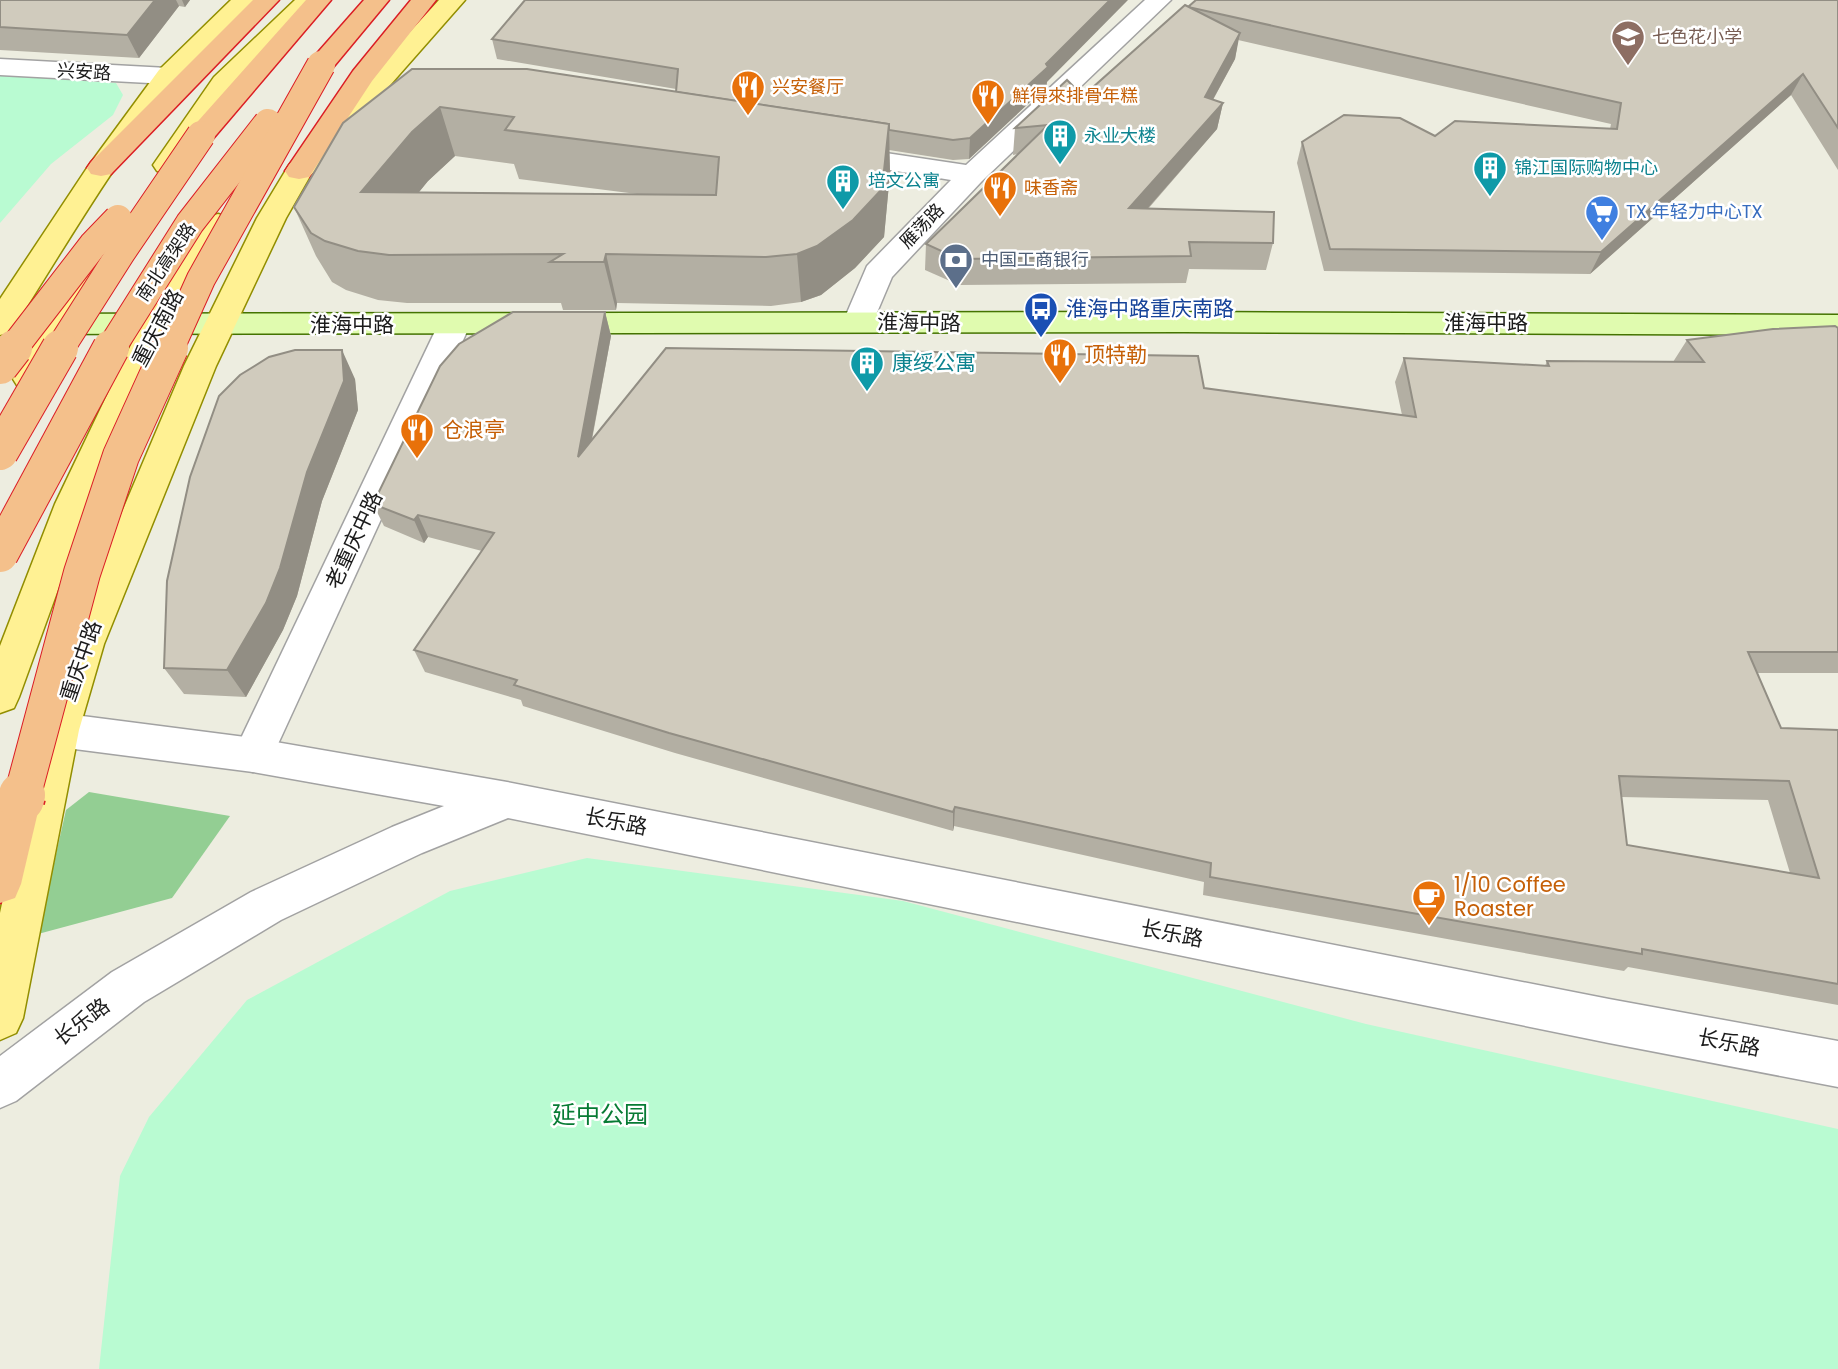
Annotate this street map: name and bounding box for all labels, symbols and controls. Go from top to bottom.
school or university icon: 七色花小学 [1609,18,1647,67]
place label: 七色花小学 [1652,24,1742,49]
street label: 兴安路 [56,58,112,85]
restaurant icon: 兴安餐厅 [729,68,767,117]
place label: 兴安餐厅 [772,74,844,99]
restaurant icon: 鮮得來排骨年糕 [969,77,1007,126]
place label: 鮮得來排骨年糕 [1012,83,1138,108]
building icon: 永业大楼 [1041,117,1079,166]
place label: 永业大楼 [1084,123,1156,148]
building icon: 锦江国际购物中心 [1471,149,1509,198]
place label: 锦江国际购物中心 [1514,155,1658,180]
building icon: 培文公寓 [824,162,862,211]
place label: 培文公寓 [868,168,940,193]
restaurant icon: 味香斋 [981,169,1019,218]
place label: 味香斋 [1024,175,1078,200]
supermarket icon: TX 年轻力中心TX [1583,193,1621,242]
street label: 雁荡路 [894,198,949,254]
place label: TX 年轻力中心TX [1626,199,1763,224]
street label: 南北高架路 [130,217,201,306]
bank icon: 中国工商银行 [937,241,975,290]
place label: 中国工商银行 [981,247,1089,272]
street label: 重庆南路 [125,284,190,372]
bus stop icon: 淮海中路重庆南路 [1022,290,1060,339]
place label: 淮海中路重庆南路 [1066,294,1234,323]
street label: 淮海中路 [877,307,961,338]
street label: 淮海中路 [1444,308,1528,337]
street label: 淮海中路 [310,310,394,339]
restaurant icon: 顶特勒 [1041,336,1079,385]
place label: 顶特勒 [1084,340,1147,369]
building icon: 康绥公寓 [848,344,886,393]
place label: 康绥公寓 [892,348,976,377]
restaurant icon: 仓浪亭 [398,411,436,460]
place label: 仓浪亭 [442,415,505,444]
street label: 老重庆中路 [318,486,389,593]
street label: 重庆中路 [53,616,108,705]
street label: 长乐路 [582,801,650,842]
place label: 1/10 Coffee Roaster [1454,870,1566,923]
cafe icon: 1/10 Coffee Roaster [1410,878,1448,927]
street label: 长乐路 [1138,913,1206,954]
street label: 长乐路 [48,991,116,1052]
street label: 长乐路 [1695,1022,1763,1063]
park label: 延中公园 [552,1098,648,1131]

